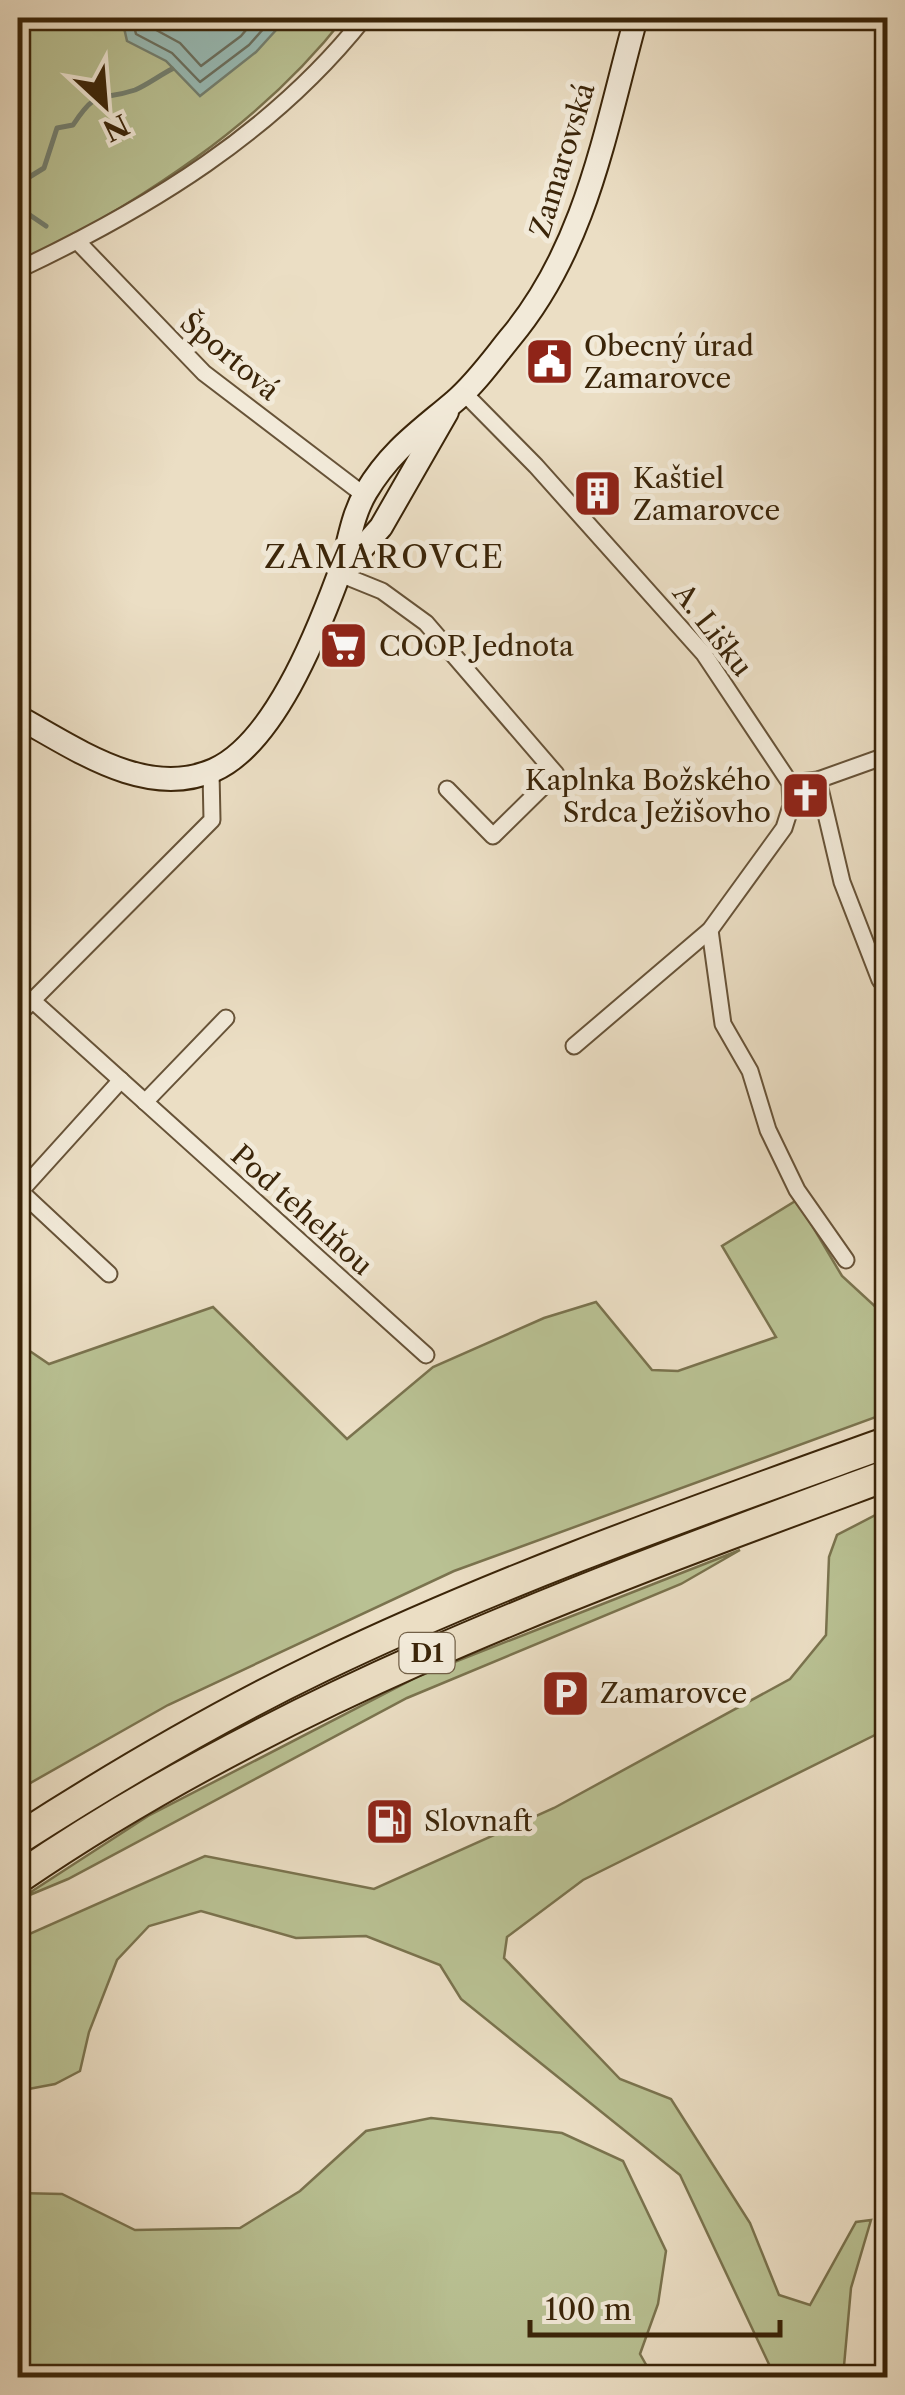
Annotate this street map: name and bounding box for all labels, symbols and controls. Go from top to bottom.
north arrow [55,55,155,155]
street label: Zamarovská [522,79,602,241]
text: N [98,107,134,148]
street label: Športová [174,304,287,407]
place label: Obecný úrad Zamarovce [584,329,754,395]
public building icon: Obecný úrad Zamarovce [523,336,575,388]
place label: Kaštiel Zamarovce [633,461,780,527]
building icon: Kaštiel Zamarovce [572,468,624,520]
district label: ZAMAROVCE [264,537,506,576]
street label: A. Lišku [666,576,760,683]
supermarket icon: COOP Jednota [318,620,370,672]
place label: COOP Jednota [379,629,574,663]
place label: Kaplnka Božského Srdca Ježišovho [525,763,771,829]
church icon: Kaplnka Božského Srdca Ježišovho [780,770,832,822]
street label: Pod tehelňou [224,1138,380,1282]
road number: D1 [400,1633,454,1673]
parking icon: Zamarovce [539,1667,591,1719]
place label: Zamarovce [600,1676,747,1710]
fuel station icon: Slovnaft [363,1795,415,1847]
place label: Slovnaft [424,1804,533,1838]
scale bar [530,2275,780,2337]
text: 100 m [545,2291,632,2328]

